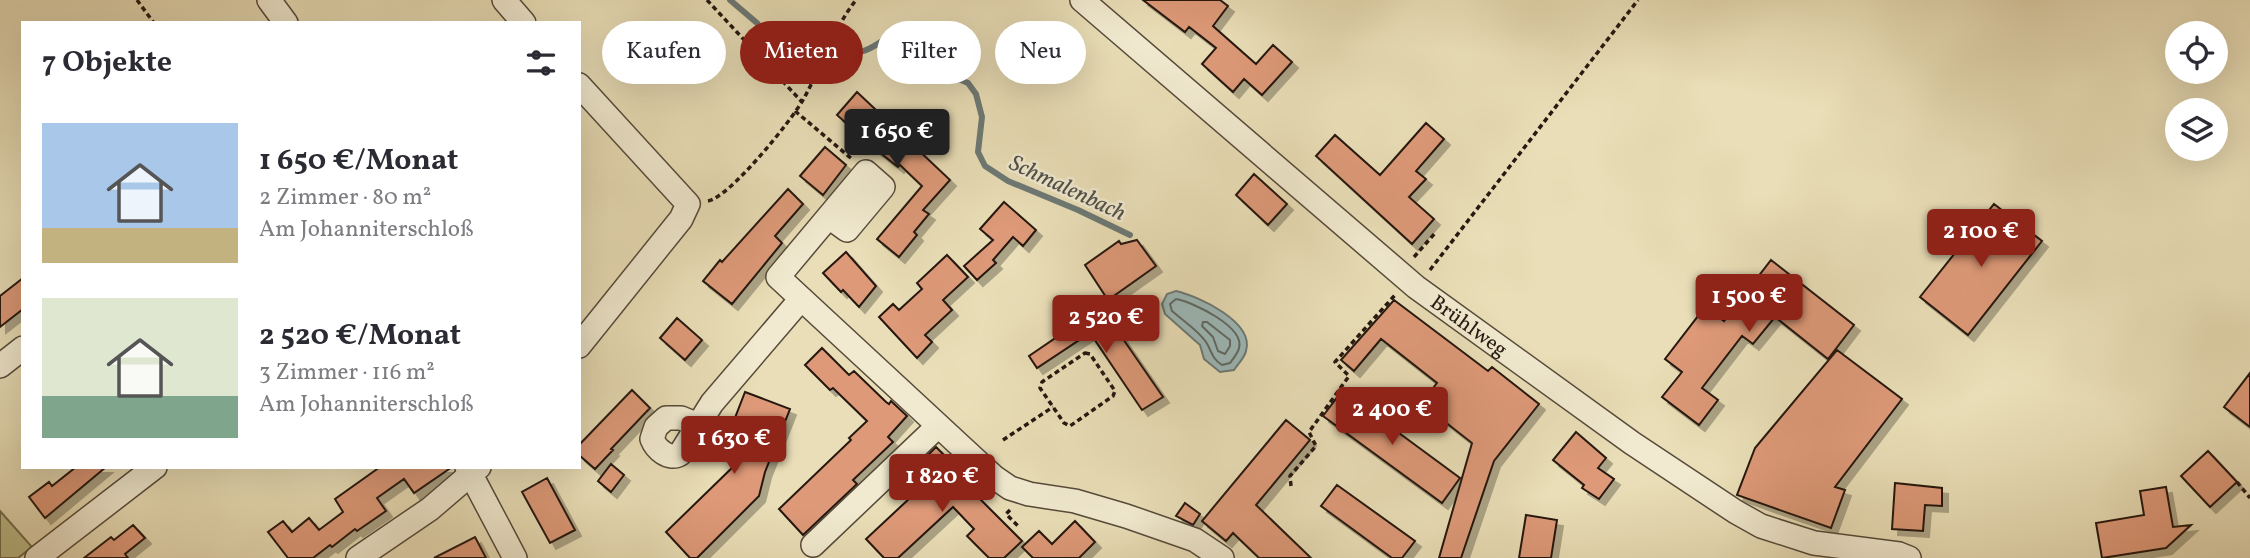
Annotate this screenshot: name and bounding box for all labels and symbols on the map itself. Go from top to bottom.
pin: 1 650 € [832,110,962,169]
water label: Schmalenbach [1004,148,1131,230]
pin: 2 100 € [1916,210,2046,269]
pin: 1 500 € [1684,274,1814,334]
street label: Brühlweg [1424,289,1513,365]
pin: 2 520 € [1041,296,1171,355]
pin: 2 400 € [1327,388,1457,447]
pin: 1 630 € [669,416,799,476]
pin: 1 820 € [877,454,1007,514]

